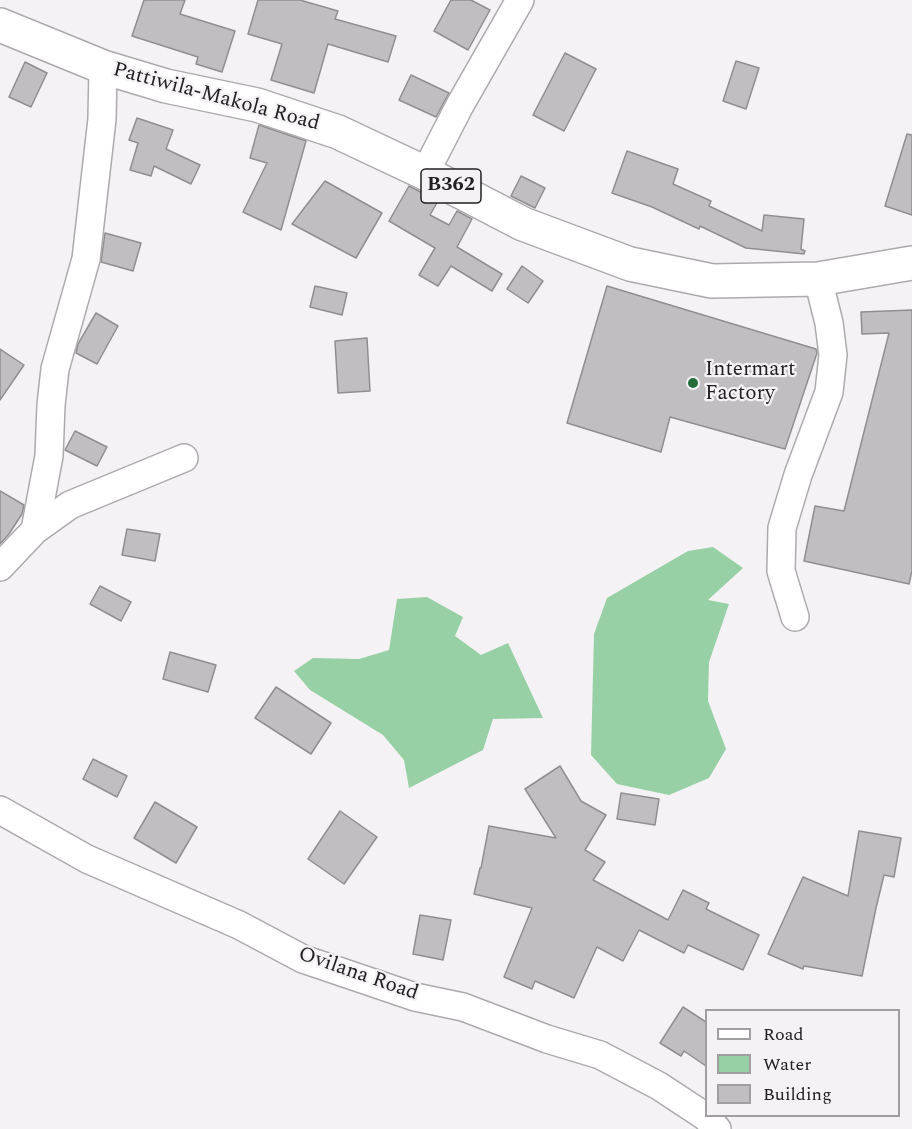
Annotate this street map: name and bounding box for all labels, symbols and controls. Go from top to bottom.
street label: Pattiwila-Makola Road [110,58,322,138]
road number: B362 [421,169,481,203]
place label: Intermart Factory [705,358,795,408]
marker: Intermart Factory [686,376,700,390]
street label: Ovilana Road [295,943,421,1007]
legend [705,1009,900,1117]
text: Road [763,1021,804,1048]
text: Water [763,1051,811,1078]
text: Building [763,1081,832,1108]

